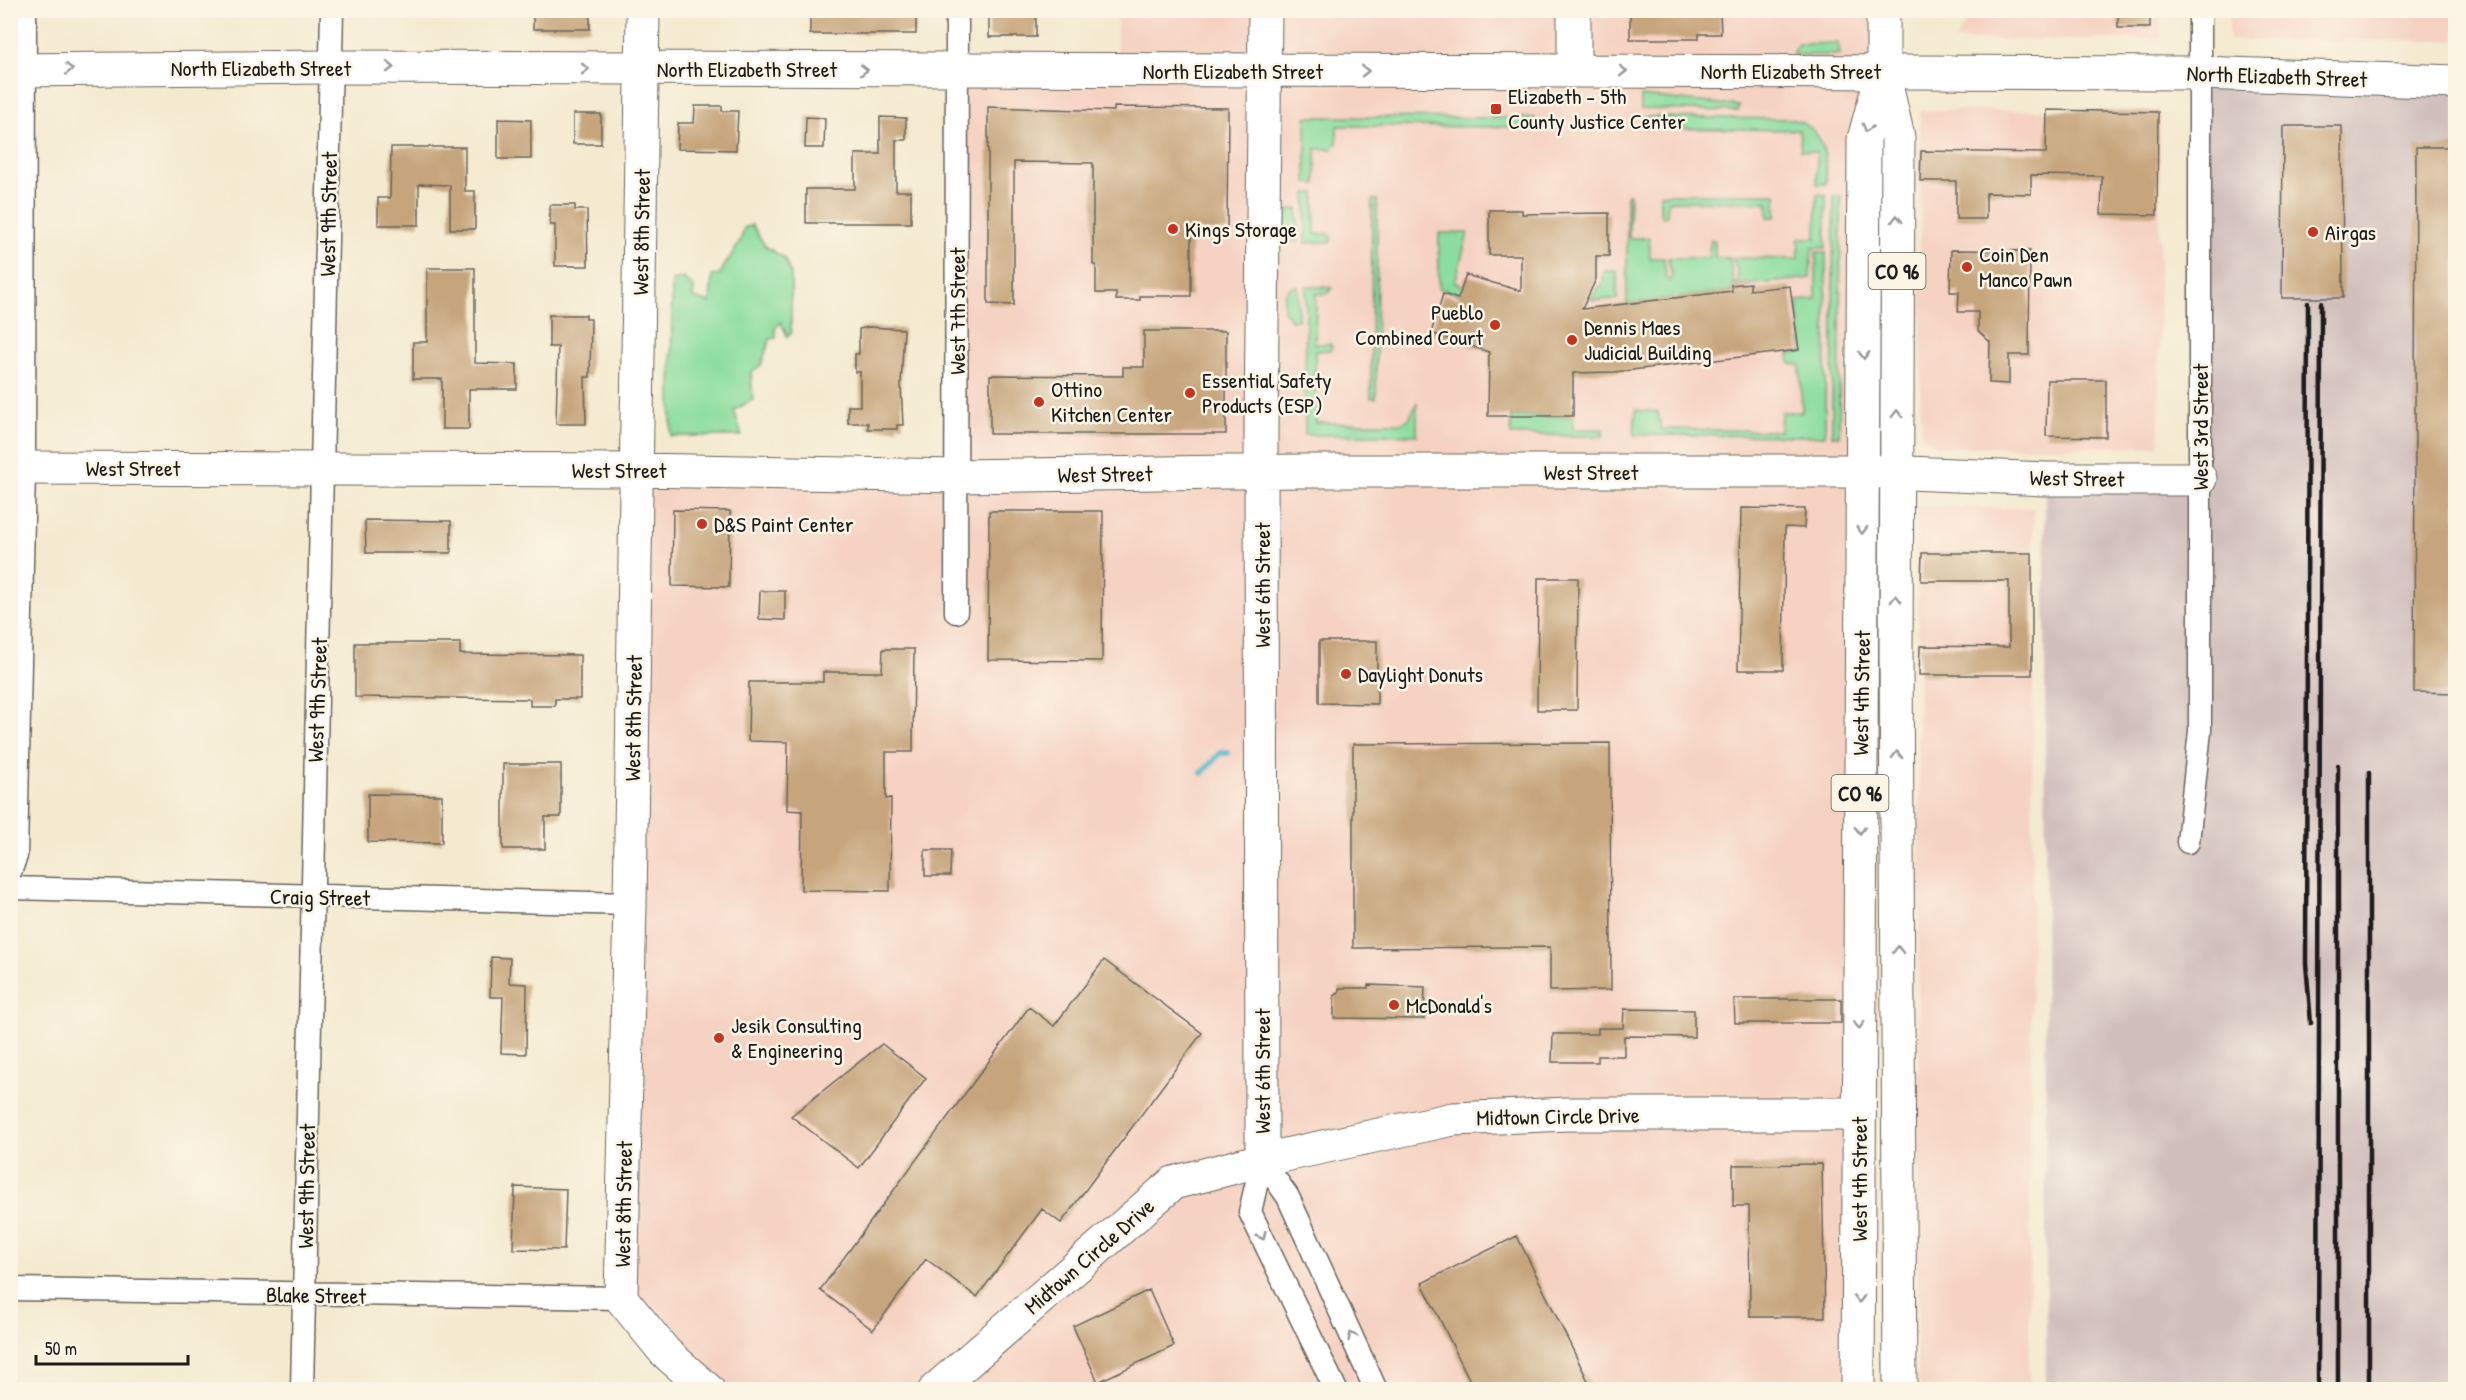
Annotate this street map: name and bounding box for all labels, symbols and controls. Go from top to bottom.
street label: North Elizabeth Street [171,53,352,83]
street label: North Elizabeth Street [657,54,838,84]
street label: North Elizabeth Street [1143,56,1324,86]
street label: North Elizabeth Street [1701,56,1882,86]
street label: North Elizabeth Street [2186,58,2368,94]
one-way arrow [385,61,394,73]
one-way arrow [64,63,73,75]
one-way arrow [580,63,589,75]
one-way arrow [859,64,868,76]
one-way arrow [1361,65,1370,77]
one-way arrow [1619,65,1628,77]
place label: Elizabeth - 5th County Justice Center [1508,81,1686,136]
marker: Elizabeth - 5th County Justice Center [1489,102,1503,116]
one-way arrow [1862,122,1874,133]
street label: West 9th Street [312,151,344,277]
street label: West 8th Street [625,168,657,295]
place label: Kings Storage [1185,214,1297,244]
one-way arrow [1891,214,1903,223]
place label: Airgas [2325,217,2376,247]
marker: Kings Storage [1166,222,1180,236]
marker: Airgas [2306,225,2320,239]
place label: Coin Den Manco Pawn [1979,239,2072,294]
street label: West 7th Street [942,247,972,375]
road number: CO 96 [1868,253,1926,289]
marker: Coin Den Manco Pawn [1960,260,1974,274]
place label: Pueblo Combined Court [1355,297,1483,352]
place label: Dennis Maes Judicial Building [1584,312,1711,367]
marker: Pueblo Combined Court [1488,318,1502,332]
marker: Dennis Maes Judicial Building [1565,333,1579,347]
one-way arrow [1858,351,1870,360]
street label: West 3rd Street [2185,363,2215,490]
place label: Essential Safety Products (ESP) [1202,365,1332,420]
place label: Ottino Kitchen Center [1051,374,1173,429]
marker: Essential Safety Products (ESP) [1183,386,1197,400]
marker: Ottino Kitchen Center [1032,395,1046,409]
one-way arrow [1891,409,1903,418]
street label: West Street [86,453,181,483]
street label: West Street [572,455,667,485]
street label: West Street [1544,457,1639,487]
street label: West Street [1057,458,1153,490]
street label: West Street [2029,462,2125,494]
place label: D&S Paint Center [714,509,854,539]
marker: D&S Paint Center [695,517,709,531]
street label: West 6th Street [1247,522,1277,648]
one-way arrow [1856,525,1868,534]
one-way arrow [1890,594,1902,603]
street label: West 4th Street [1845,630,1877,756]
street label: West 9th Street [300,637,334,763]
street label: West 8th Street [617,654,649,781]
place label: Daylight Donuts [1358,659,1483,689]
marker: Daylight Donuts [1339,667,1353,681]
one-way arrow [1891,751,1903,760]
road number: CO 96 [1832,775,1888,811]
one-way arrow [1854,825,1866,834]
street label: Craig Street [270,881,371,913]
one-way arrow [1892,946,1904,955]
place label: McDonald's [1406,990,1492,1020]
marker: McDonald's [1387,998,1401,1012]
street label: West 6th Street [1247,1008,1277,1134]
place label: Jesik Consulting & Engineering [731,1010,862,1065]
one-way arrow [1853,1020,1865,1029]
marker: Jesik Consulting & Engineering [712,1031,726,1045]
street label: Midtown Circle Drive [1476,1100,1640,1132]
street label: West 4th Street [1844,1116,1874,1241]
street label: West 9th Street [290,1123,322,1249]
street label: West 8th Street [607,1140,639,1267]
street label: Midtown Circle Drive [1018,1191,1161,1321]
one-way arrow [1254,1229,1266,1240]
street label: Blake Street [266,1279,367,1311]
one-way arrow [1852,1294,1865,1303]
scale bar [36,1328,188,1366]
one-way arrow [1347,1332,1359,1343]
text: 50 m [45,1336,77,1361]

